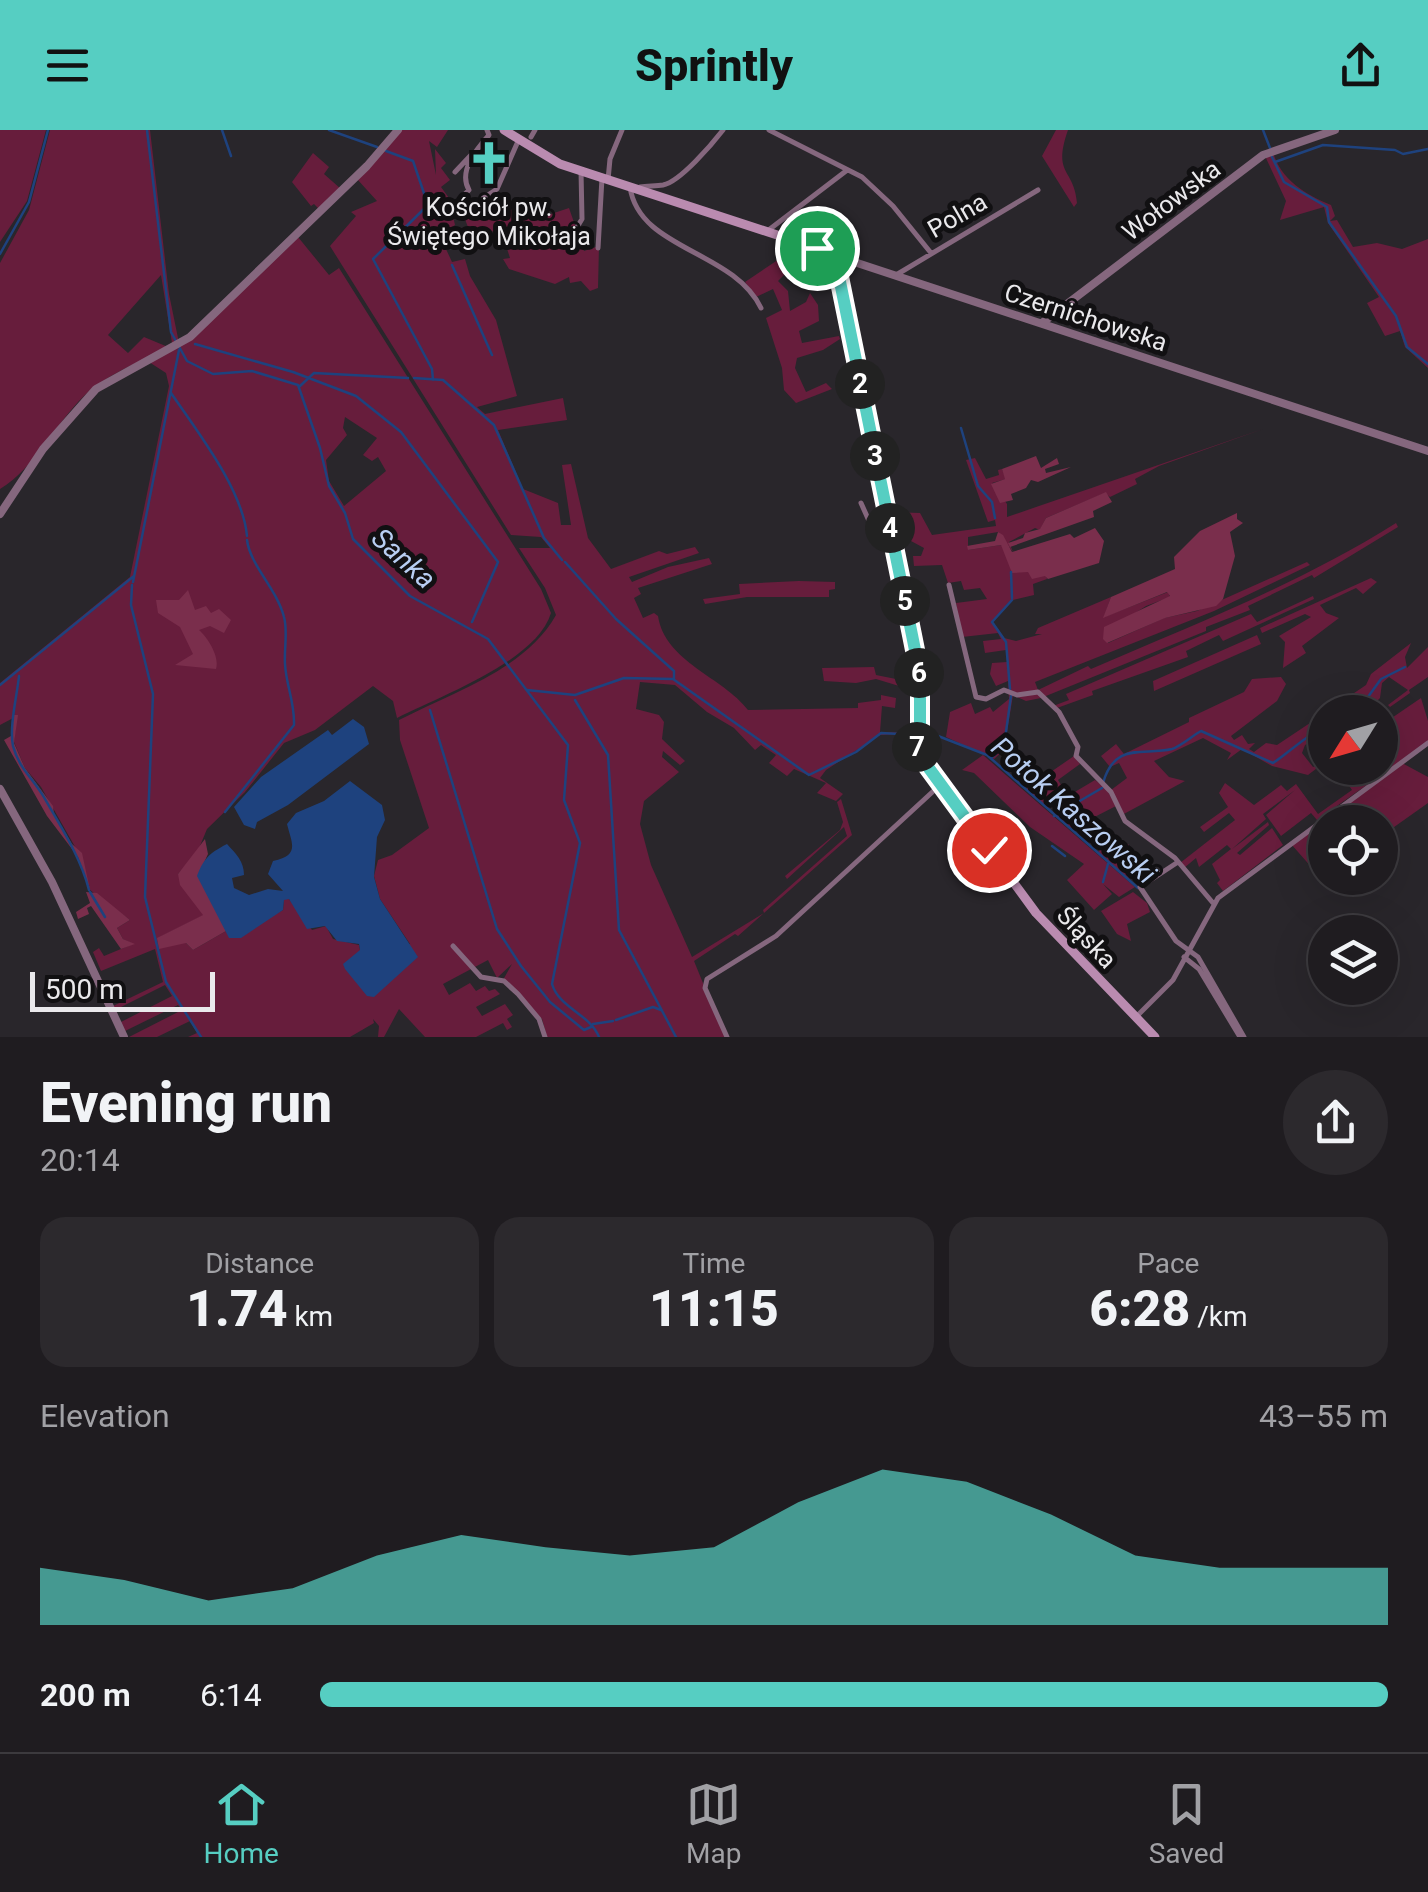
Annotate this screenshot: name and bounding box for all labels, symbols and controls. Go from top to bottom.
icon: menu [40,38,95,93]
icon: share [1333,38,1388,93]
text: Sprintly [635,39,793,92]
church icon: Kościół pw. Świętego Mikołaja [465,139,513,187]
street label: Wołowska [1117,154,1226,247]
street label: Polna [923,187,992,244]
place label: Kościół pw. Świętego Mikołaja [387,193,591,251]
pin [775,206,860,291]
icon: arrive [790,221,845,276]
street label: Czernichowska [1001,278,1171,357]
pin: 2 [835,359,885,409]
text: 2 [852,367,868,400]
pin: 3 [850,431,900,481]
text: 3 [867,439,883,472]
pin: 4 [865,503,915,553]
text: 4 [882,511,898,544]
water label: Sanka [365,521,442,596]
pin: 5 [880,576,930,626]
text: 5 [897,584,913,617]
pin: 6 [894,648,944,698]
text: 6 [911,656,927,689]
north arrow [1308,695,1398,785]
map controls [1308,695,1398,1005]
pin: 7 [892,722,942,772]
text: 7 [909,730,925,763]
water label: Potok Kaszowski [985,730,1163,891]
button: locate [1308,805,1398,895]
pin [947,808,1032,893]
icon: check [962,823,1017,878]
street label: Śląska [1051,900,1123,974]
button: layers [1308,915,1398,1005]
scale bar [30,967,215,1011]
text: 500 m [45,973,124,1006]
button: share [1283,1070,1388,1175]
text: Evening run [40,1071,332,1135]
text: 20:14 [40,1141,120,1179]
text: Distance [205,1247,314,1280]
text: Time [683,1247,745,1280]
text: Pace [1137,1247,1199,1280]
text: 1.74 [186,1280,287,1338]
text: 11:15 [649,1280,779,1338]
text: 6:28 [1089,1280,1190,1338]
text: km [287,1300,333,1333]
text: /km [1190,1300,1247,1333]
text: Elevation [40,1397,170,1435]
text: 43–55 m [1259,1397,1388,1435]
text: 200 m [40,1676,131,1714]
text: 6:14 [200,1676,262,1714]
tab: Home [204,1777,279,1870]
tab: Map [686,1777,742,1870]
tab: Saved [1149,1777,1224,1870]

